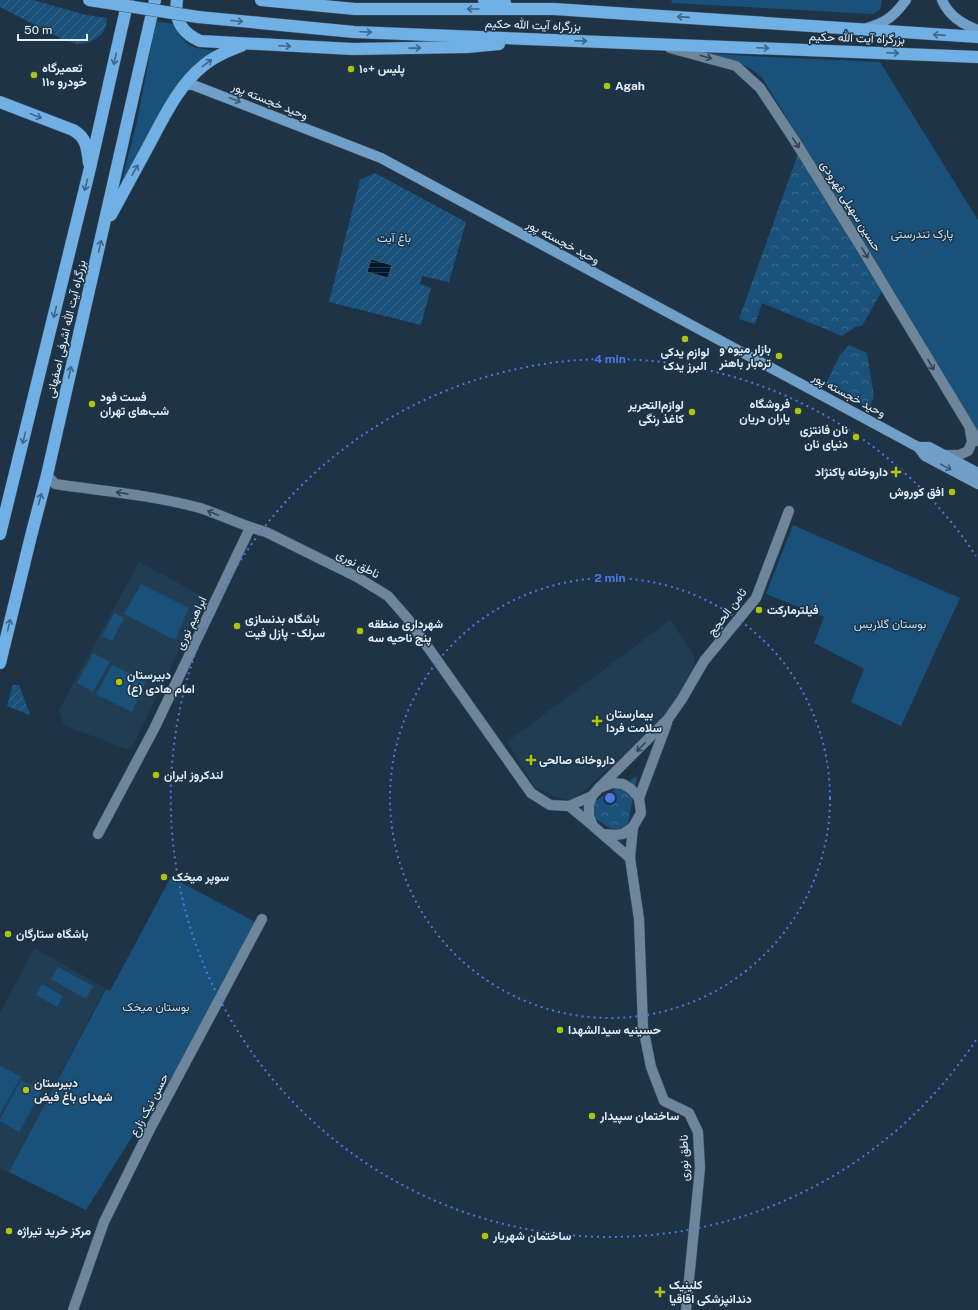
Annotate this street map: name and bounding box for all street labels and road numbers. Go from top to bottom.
street label: بزرگراه آیت الله حکیم [485,16,581,35]
street label: بزرگراه آیت الله حکیم [809,29,905,48]
street label: وحید خجسته پور [229,79,310,124]
street label: حسین سهیلی قهرودی [817,158,885,254]
street label: وحید خجسته پور [523,216,602,268]
street label: بزرگراه آیت الله اشرفی اصفهانی [43,259,90,400]
street label: وحید خجسته پور [809,369,888,421]
street label: ناطق نوری [334,547,382,582]
street label: ثامن الحجج [705,585,751,640]
street label: ابراهیم نوری [173,594,210,652]
street label: حسن نیک زارع [127,1071,173,1140]
street label: ناطق نوری [677,1134,692,1182]

